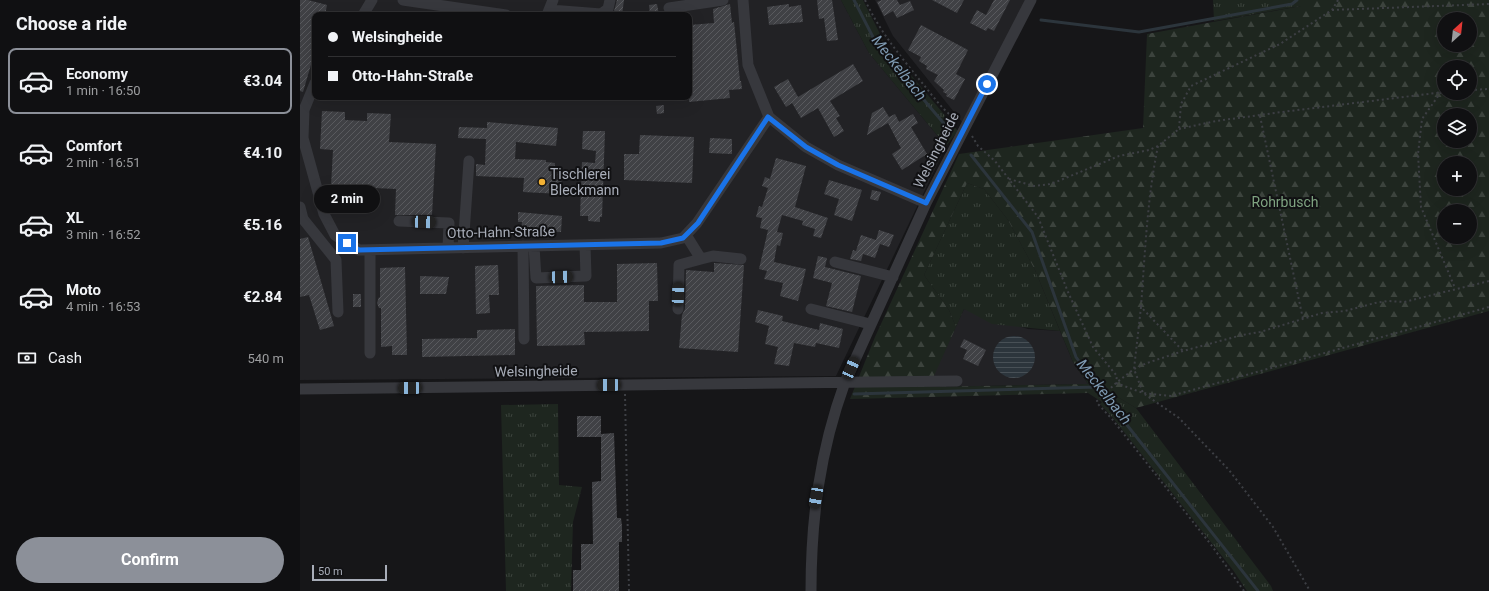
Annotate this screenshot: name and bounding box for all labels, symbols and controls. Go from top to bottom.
north arrow [1437,12,1477,52]
map controls [1437,12,1477,244]
text: Choose a ride [16,13,127,34]
text: Welsingheide [352,28,443,46]
water label: Meckelbach [868,32,930,104]
button: locate [1437,60,1477,100]
icon: car [18,63,54,99]
text: Economy [66,65,128,83]
text: Otto-Hahn-Straße [352,67,473,85]
text: €3.04 [243,72,282,90]
route start [978,75,996,93]
text: 1 min · 16:50 [66,83,141,98]
button: layers [1437,108,1477,148]
street label: Welsingheide [910,109,962,191]
icon: car [18,135,54,171]
text: Comfort [66,137,122,155]
text: €4.10 [243,144,282,162]
text: 2 min · 16:51 [66,155,141,170]
button: + [1437,156,1477,196]
place label: Tischlerei Bleckmann [550,166,619,198]
marker: Tischlerei Bleckmann [537,177,547,187]
callout: 2 min [314,185,380,213]
text: 2 min [331,191,363,206]
park label: Rohrbusch [1252,194,1318,210]
button: − [1437,204,1477,244]
icon: car [18,207,54,243]
text: XL [66,209,84,227]
text: €5.16 [243,216,282,234]
car [412,216,436,228]
street label: Otto-Hahn-Straße [447,223,555,241]
text: 3 min · 16:52 [66,227,141,242]
route end [338,234,356,252]
car [549,271,573,283]
icon: car [18,279,54,315]
text: Moto [66,281,101,299]
car [672,282,684,306]
text: €2.84 [243,288,282,306]
text: 4 min · 16:53 [66,299,141,314]
icon: cash [16,347,38,369]
text: Cash [48,349,82,367]
text: 540 m [247,351,284,366]
car [841,355,861,381]
water label: Meckelbach [1073,356,1135,428]
street label: Welsingheide [494,362,578,380]
car [597,379,621,391]
car [398,382,422,394]
car [808,484,824,510]
button: Confirm [16,537,284,583]
scale bar [312,563,387,582]
text: 50 m [318,565,343,578]

